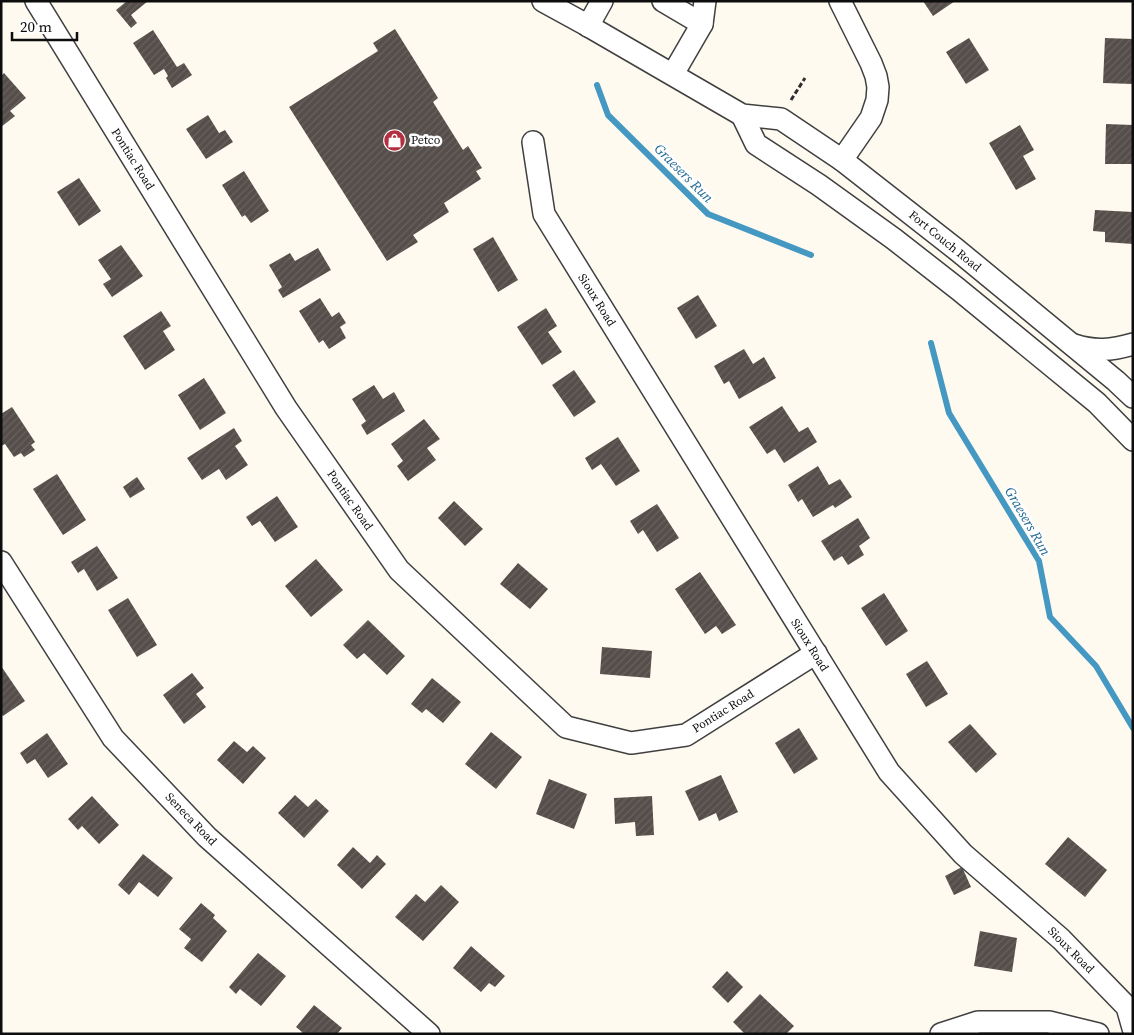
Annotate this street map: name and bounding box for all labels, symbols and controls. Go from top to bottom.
scale bar [12,10,78,42]
text: 20 m [20,16,52,37]
street label: Pontiac Road [108,125,158,193]
shop icon: Petco [383,128,407,152]
place label: Petco [411,132,441,148]
water label: Graesers Run [650,139,718,207]
street label: Fort Couch Road [905,207,985,275]
street label: Sioux Road [574,271,620,330]
street label: Pontiac Road [323,467,377,533]
water label: Graesers Run [1000,483,1056,559]
street label: Sioux Road [787,616,833,675]
street label: Pontiac Road [689,686,757,736]
street label: Seneca Road [162,789,220,849]
street label: Sioux Road [1044,923,1098,977]

